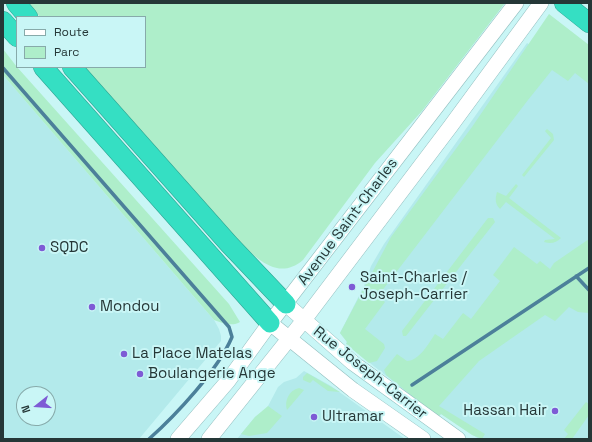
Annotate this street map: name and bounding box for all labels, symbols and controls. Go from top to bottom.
legend [16,16,146,68]
text: Route [54,24,89,40]
text: Parc [54,44,79,60]
street label: Avenue Saint-Charles [294,155,402,289]
place label: SQDC [50,239,88,257]
marker: SQDC [37,243,47,253]
place label: Saint-Charles / Joseph-Carrier [360,269,468,304]
marker: Saint-Charles / Joseph-Carrier [347,282,357,292]
place label: Mondou [100,298,160,316]
marker: Mondou [87,302,97,312]
street label: Rue Joseph-Carrier [310,323,430,423]
place label: La Place Matelas [132,345,252,363]
marker: La Place Matelas [119,349,129,359]
place label: Boulangerie Ange [148,365,276,383]
marker: Boulangerie Ange [135,369,145,379]
north arrow [16,386,56,426]
place label: Hassan Hair [463,402,547,420]
text: N [18,404,33,415]
marker: Hassan Hair [550,406,560,416]
place label: Ultramar [322,408,384,426]
marker: Ultramar [309,412,319,422]

